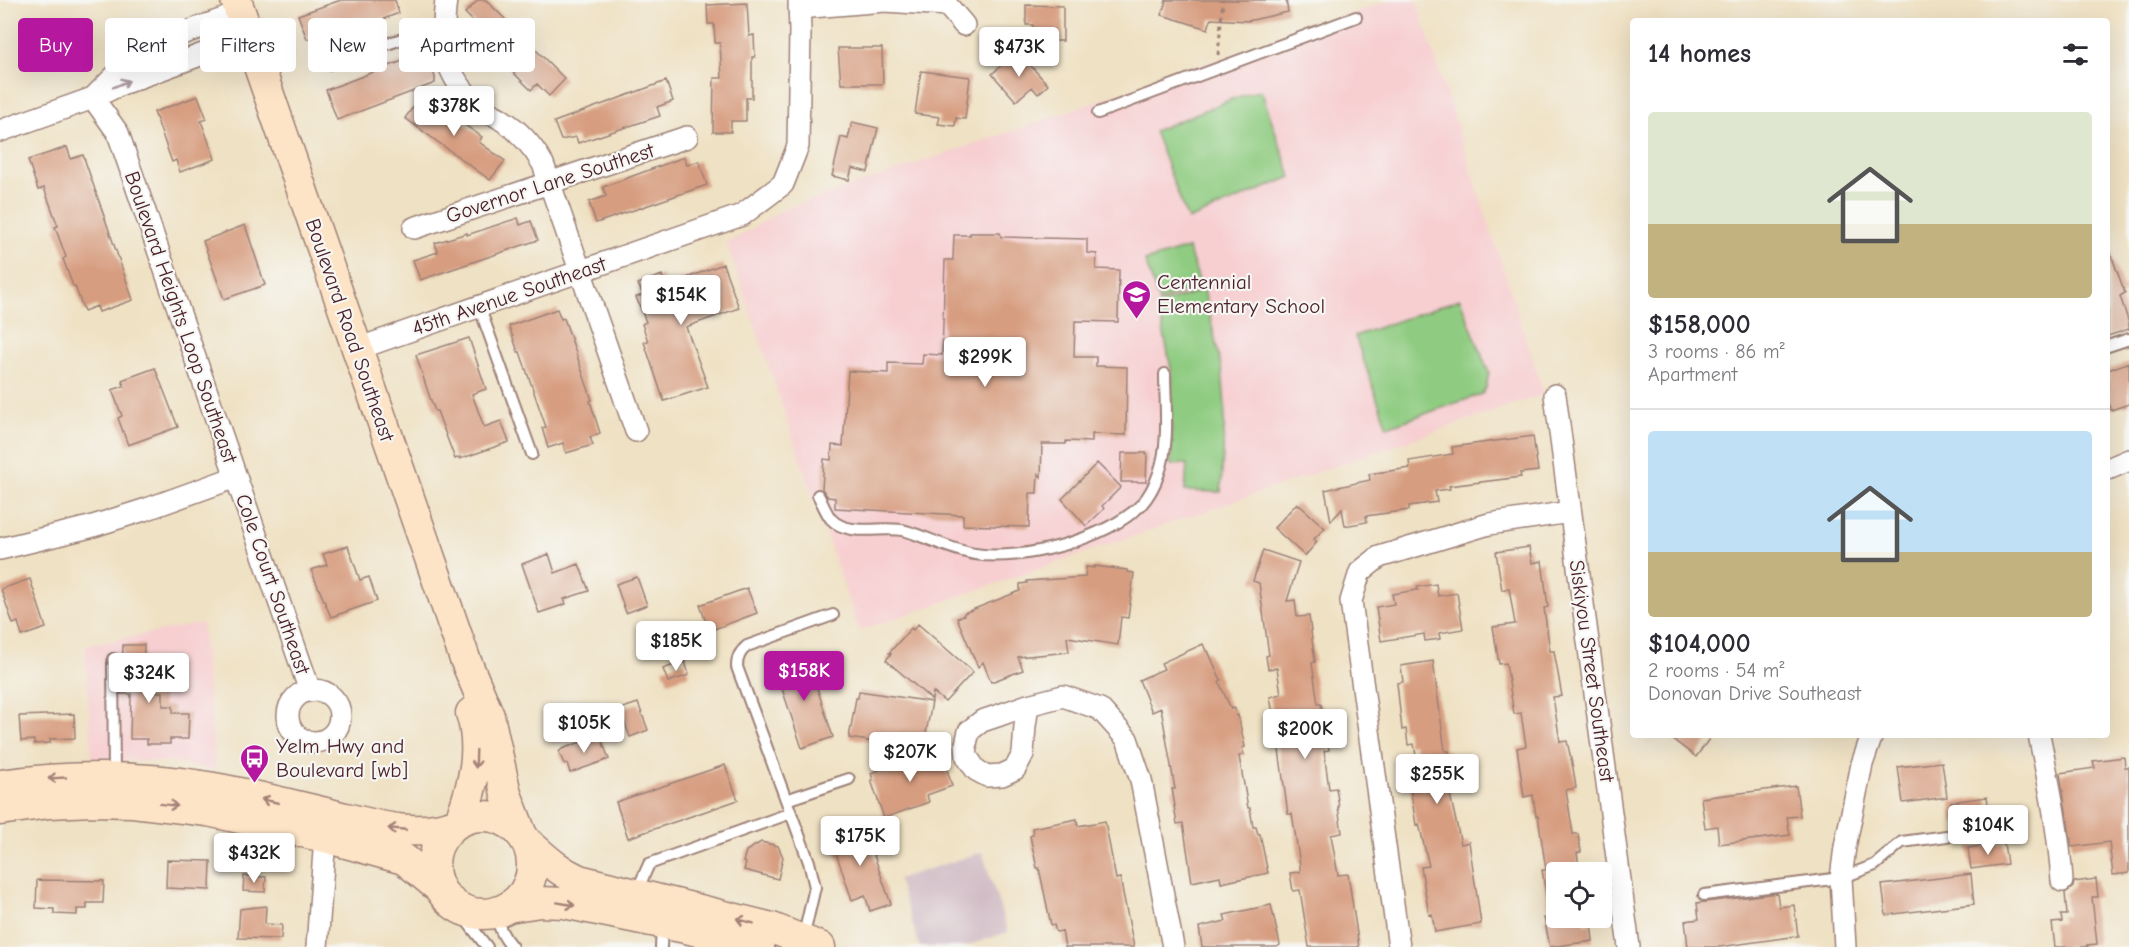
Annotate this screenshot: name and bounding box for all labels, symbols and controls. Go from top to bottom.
chip: Buy [18,18,93,72]
chip: Rent [105,18,188,72]
chip: Filters [200,18,296,72]
chip: New [308,18,387,72]
chip: Apartment [399,18,535,72]
pin: $473K [977,27,1061,78]
text: $473K [993,35,1045,58]
icon: filters [2059,38,2092,71]
text: 14 homes [1648,39,1751,69]
one-way arrow [112,78,130,89]
pin: $378K [412,86,496,137]
text: $378K [428,94,480,117]
street label: Governor Lane Southest [443,138,658,228]
icon: home [1816,151,1924,259]
street label: Boulevard Heights Loop Southeast [120,168,243,467]
street label: Boulevard Road Southeast [301,215,400,446]
street label: 45th Avenue Southeast [409,251,610,340]
place label: Centennial Elementary School [1157,270,1325,318]
pin: $154K [639,275,723,326]
school or university icon: Centennial Elementary School [1120,278,1152,320]
text: $154K [655,283,707,306]
text: $158,000 [1648,310,1751,340]
pin: $299K [943,337,1027,388]
text: 3 rooms · 86 m² [1648,340,1785,363]
text: $299K [958,345,1012,368]
text: Apartment [1648,363,1738,386]
icon: home [1816,470,1924,578]
street label: Cole Court Southeast [231,491,315,678]
street label: Siskiyou Street Southeast [1565,558,1620,785]
pin: $185K [634,621,718,672]
text: $185K [650,629,702,652]
text: $104,000 [1648,629,1751,659]
pin: $158K [762,651,846,702]
pin: $324K [107,653,191,704]
text: $158K [778,659,830,682]
text: 2 rooms · 54 m² [1648,659,1784,682]
text: $324K [123,661,175,684]
text: Donovan Drive Southeast [1648,682,1861,705]
pin: $105K [542,703,626,754]
pin: $200K [1263,709,1347,760]
text: $105K [557,711,611,734]
text: $200K [1277,717,1333,740]
pin: $207K [868,732,952,783]
place label: Yelm Hwy and Boulevard [wb] [276,734,408,782]
text: $207K [883,740,937,763]
bus stop icon: Yelm Hwy and Boulevard [wb] [239,742,271,784]
one-way arrow [470,748,481,768]
pin: $255K [1395,754,1479,805]
text: $255K [1410,762,1464,785]
one-way arrow [47,773,67,784]
one-way arrow [260,794,279,806]
one-way arrow [159,800,178,811]
pin: $104K [1946,805,2030,856]
text: $104K [1962,813,2014,836]
pin: $175K [818,816,902,867]
one-way arrow [388,823,408,834]
text: $175K [835,824,885,847]
pin: $432K [212,833,296,884]
text: $432K [228,841,280,864]
map controls [1546,862,1612,928]
button: locate [1546,862,1612,928]
one-way arrow [556,898,576,909]
one-way arrow [736,915,755,926]

